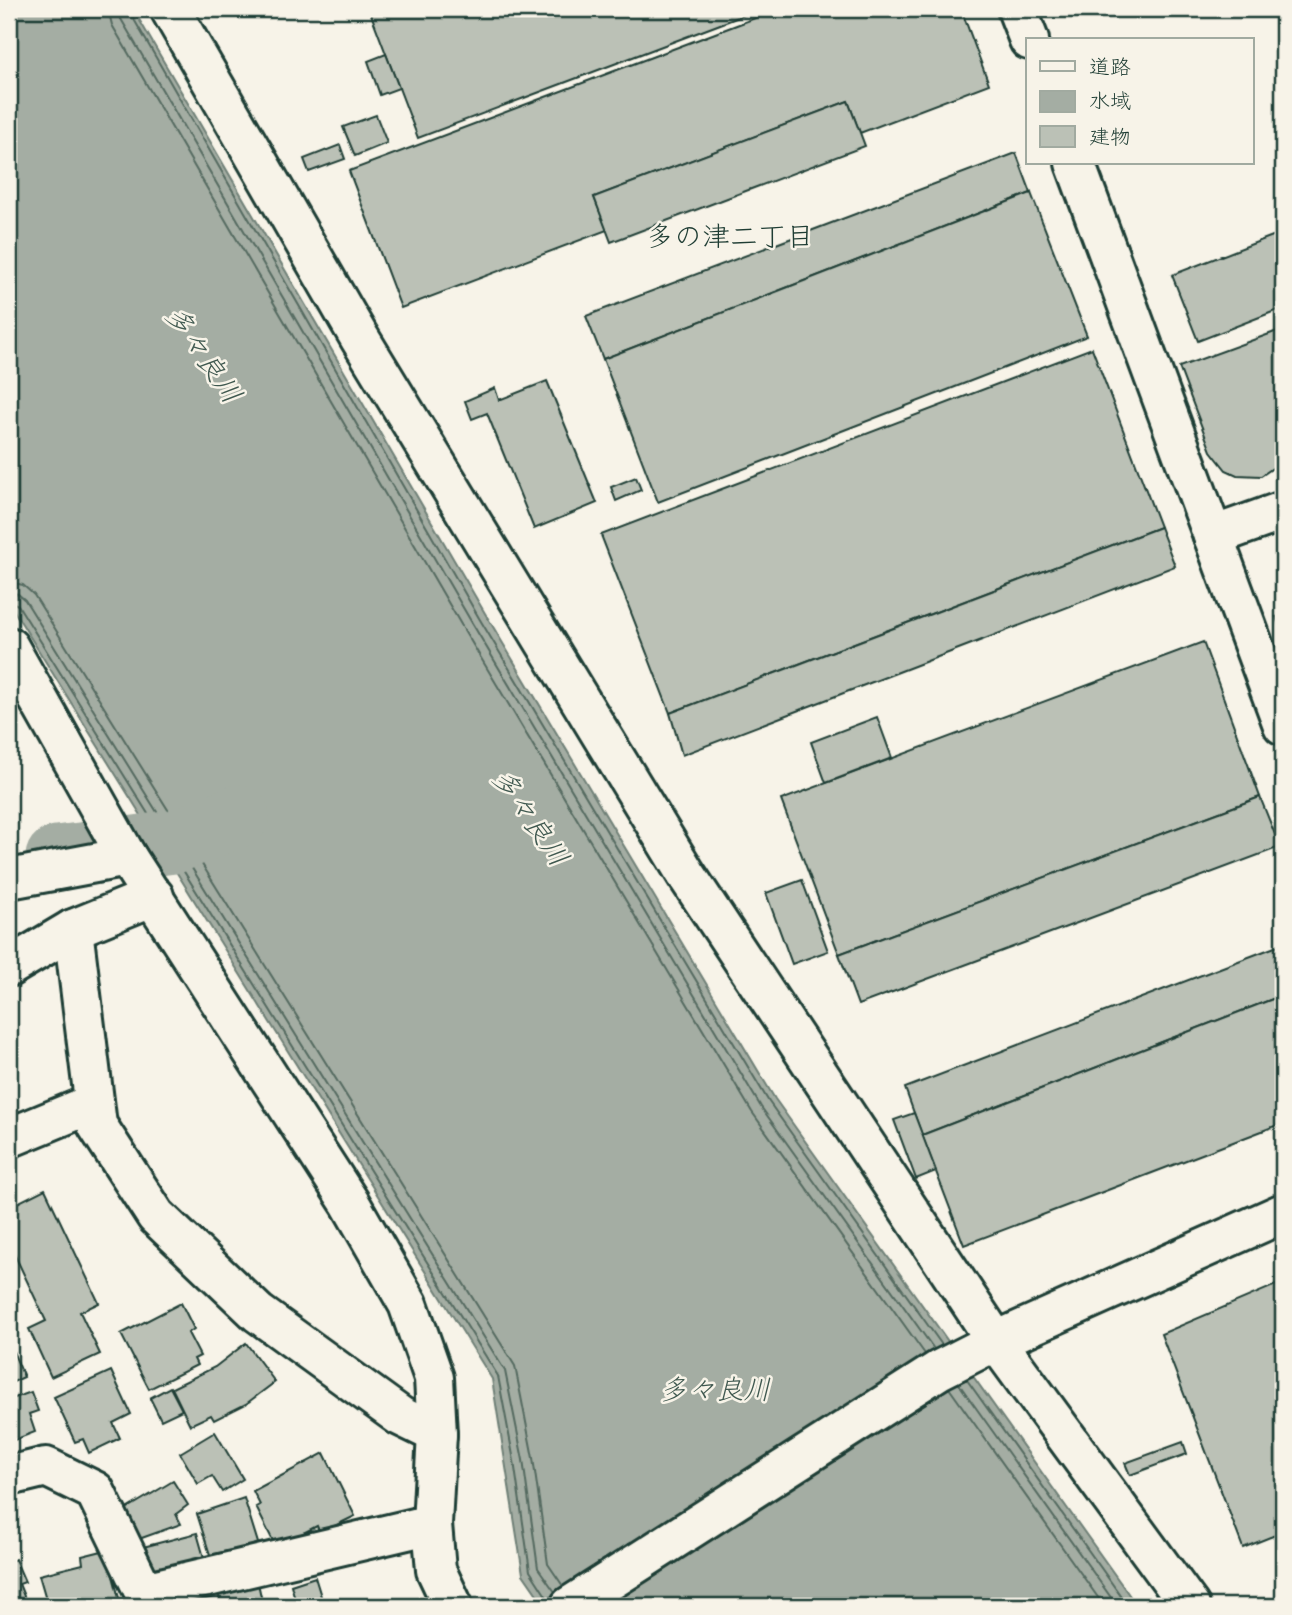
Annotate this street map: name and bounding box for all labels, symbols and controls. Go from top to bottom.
legend [1026,38,1254,164]
text: 道路 [1089,54,1131,79]
text: 水域 [1089,88,1131,113]
text: 建物 [1089,124,1131,149]
district label: 多の津二丁目 [646,219,814,253]
water label: 多々良川 [158,298,250,410]
water label: 多々良川 [485,761,577,873]
water label: 多々良川 [659,1372,771,1406]

